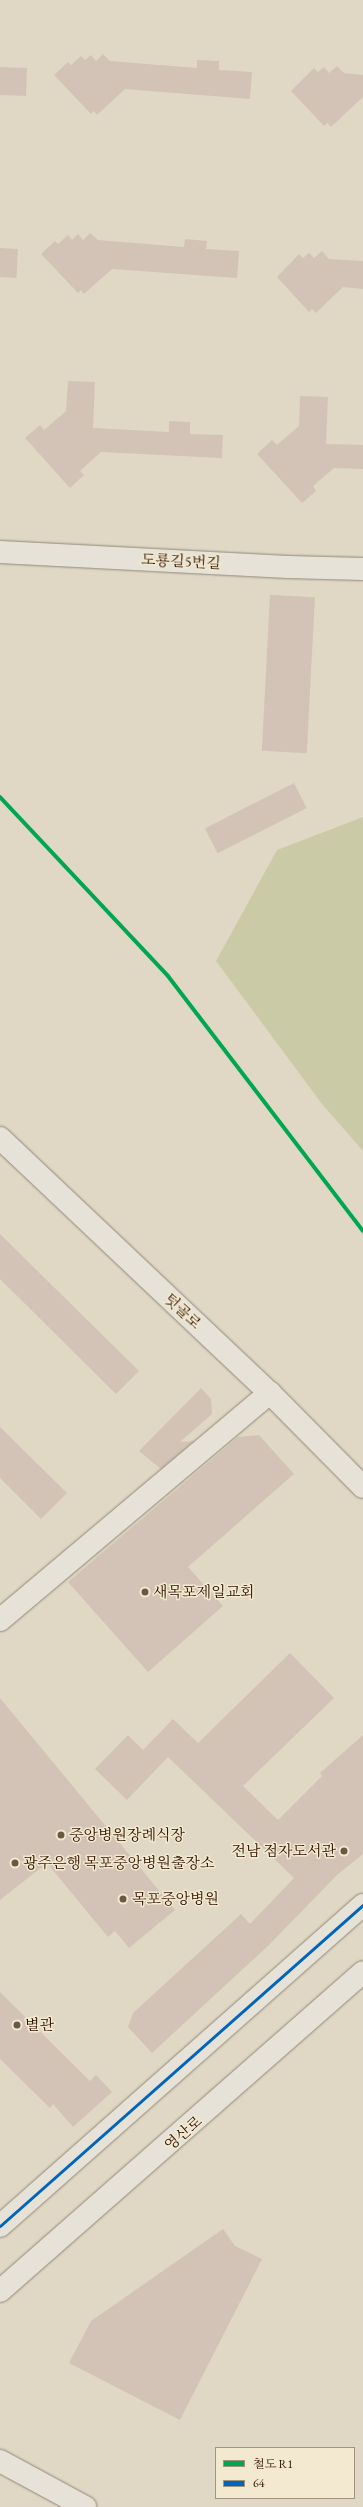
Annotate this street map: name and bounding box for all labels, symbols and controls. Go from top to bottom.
street label: 도룡길5번길 [141,550,221,572]
street label: 텃골로 [161,1290,205,1332]
place label: 새목포제일교회 [153,1583,254,1601]
marker: 새목포제일교회 [140,1587,150,1597]
place label: 중앙병원장례식장 [69,1826,185,1844]
marker: 중앙병원장례식장 [56,1830,66,1840]
place label: 전남 점자도서관 [232,1842,336,1860]
marker: 전남 점자도서관 [339,1846,349,1856]
place label: 광주은행 목포중앙병원출장소 [23,1854,214,1872]
marker: 광주은행 목포중앙병원출장소 [10,1858,20,1868]
place label: 목포중앙병원 [132,1890,219,1908]
marker: 목포중앙병원 [117,1893,129,1905]
place label: 별관 [25,2016,54,2034]
marker: 별관 [12,2020,22,2030]
street label: 영산로 [161,2112,205,2154]
legend [215,2447,355,2499]
text: 철도 R1 [253,2456,293,2472]
text: 64 [253,2475,265,2491]

